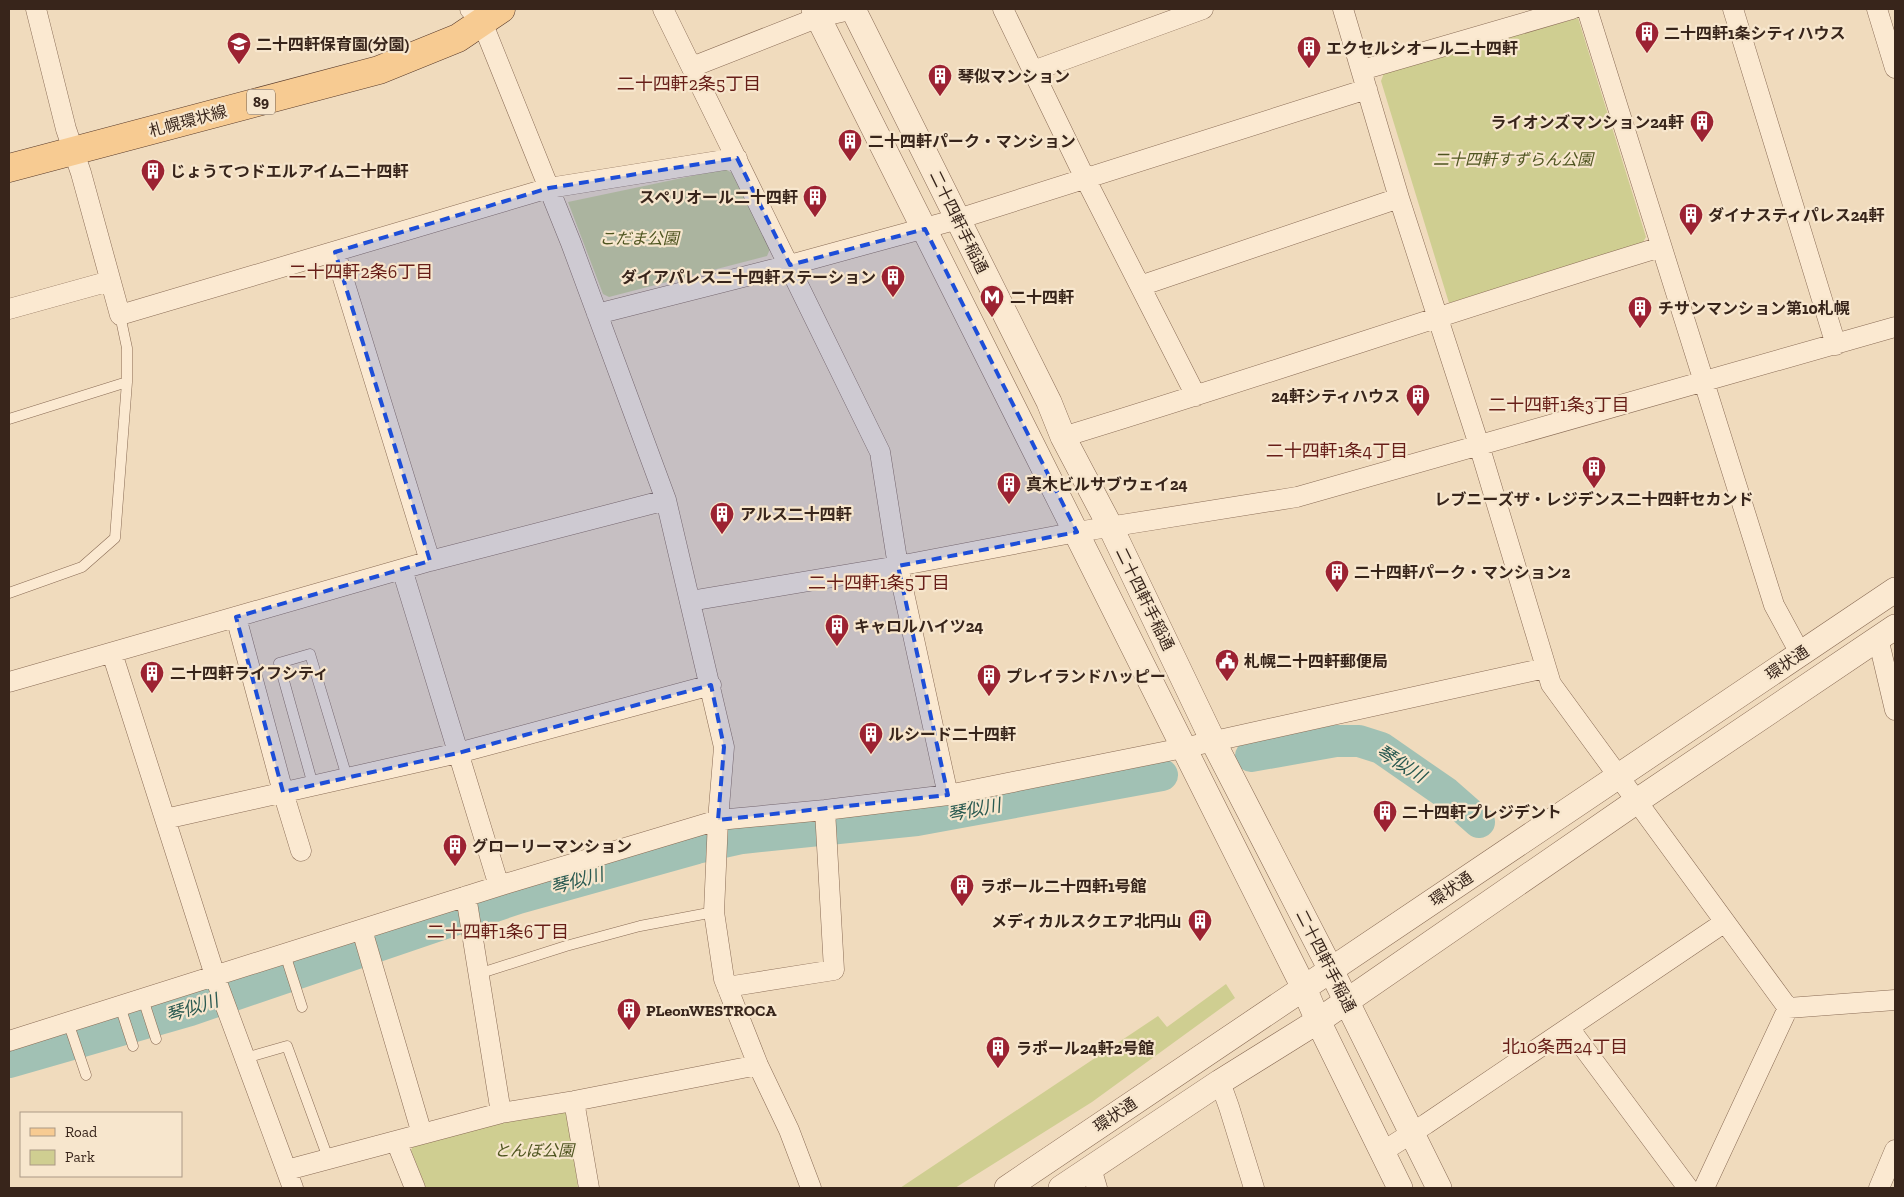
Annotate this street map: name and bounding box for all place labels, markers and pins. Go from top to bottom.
building icon: 二十四軒1条シティハウス [1634,20,1660,54]
place label: 二十四軒1条シティハウス [1664,24,1846,43]
school or university icon: 二十四軒保育園(分園) [226,31,252,65]
place label: 二十四軒保育園(分園) [256,35,410,54]
building icon: エクセルシオール二十四軒 [1296,35,1322,69]
place label: エクセルシオール二十四軒 [1326,39,1518,58]
building icon: 琴似マンション [927,63,953,97]
place label: 琴似マンション [958,67,1070,86]
building icon: ライオンズマンション24軒 [1689,109,1715,143]
place label: ライオンズマンション24軒 [1491,113,1684,132]
building icon: 二十四軒パーク・マンション [837,128,863,162]
place label: 二十四軒パーク・マンション [868,132,1076,151]
building icon: じょうてつドエルアイム二十四軒 [140,158,166,192]
place label: じょうてつドエルアイム二十四軒 [170,162,409,181]
building icon: スペリオール二十四軒 [802,184,828,218]
place label: スペリオール二十四軒 [639,188,798,207]
building icon: ダイナスティパレス24軒 [1678,202,1704,236]
place label: ダイナスティパレス24軒 [1708,206,1884,225]
building icon: ダイアパレス二十四軒ステーション [880,264,906,298]
place label: ダイアパレス二十四軒ステーション [621,268,876,287]
metro station icon: 二十四軒 [979,284,1005,318]
place label: 二十四軒 [1010,288,1074,307]
building icon: チサンマンション第10札幌 [1627,295,1653,329]
place label: チサンマンション第10札幌 [1658,299,1850,318]
building icon: 24軒シティハウス [1405,383,1431,417]
place label: 24軒シティハウス [1271,387,1400,406]
building icon: レブニーズザ・レジデンス二十四軒セカンド [1581,455,1607,489]
building icon: 真木ビルサブウェイ24 [996,471,1022,505]
place label: 真木ビルサブウェイ24 [1026,475,1188,494]
place label: レブニーズザ・レジデンス二十四軒セカンド [1435,490,1753,509]
building icon: アルス二十四軒 [709,501,735,535]
place label: アルス二十四軒 [740,505,852,524]
building icon: 二十四軒パーク・マンション2 [1324,559,1350,593]
place label: 二十四軒パーク・マンション2 [1354,563,1571,582]
building icon: キャロルハイツ24 [824,613,850,647]
place label: キャロルハイツ24 [854,617,983,636]
public building icon: 札幌二十四軒郵便局 [1214,648,1240,682]
place label: 札幌二十四軒郵便局 [1244,652,1388,671]
building icon: 二十四軒ライフシティ [139,660,165,694]
building icon: プレイランドハッピー [976,663,1002,697]
place label: 二十四軒ライフシティ [170,664,329,683]
place label: プレイランドハッピー [1006,667,1166,686]
building icon: ルシード二十四軒 [858,721,884,755]
place label: ルシード二十四軒 [888,725,1016,744]
building icon: 二十四軒プレジデント [1372,799,1398,833]
place label: 二十四軒プレジデント [1402,803,1562,822]
building icon: グローリーマンション [442,833,468,867]
place label: グローリーマンション [472,837,632,856]
building icon: ラポール二十四軒1号館 [949,873,975,907]
place label: ラポール二十四軒1号館 [980,877,1146,896]
building icon: メディカルスクエア北円山 [1187,908,1213,942]
place label: メディカルスクエア北円山 [991,912,1182,931]
building icon: PLeonWESTROCA [616,997,642,1031]
place label: PLeonWESTROCA [646,1001,776,1020]
building icon: ラポール24軒2号館 [985,1035,1011,1069]
place label: ラポール24軒2号館 [1016,1039,1154,1058]

